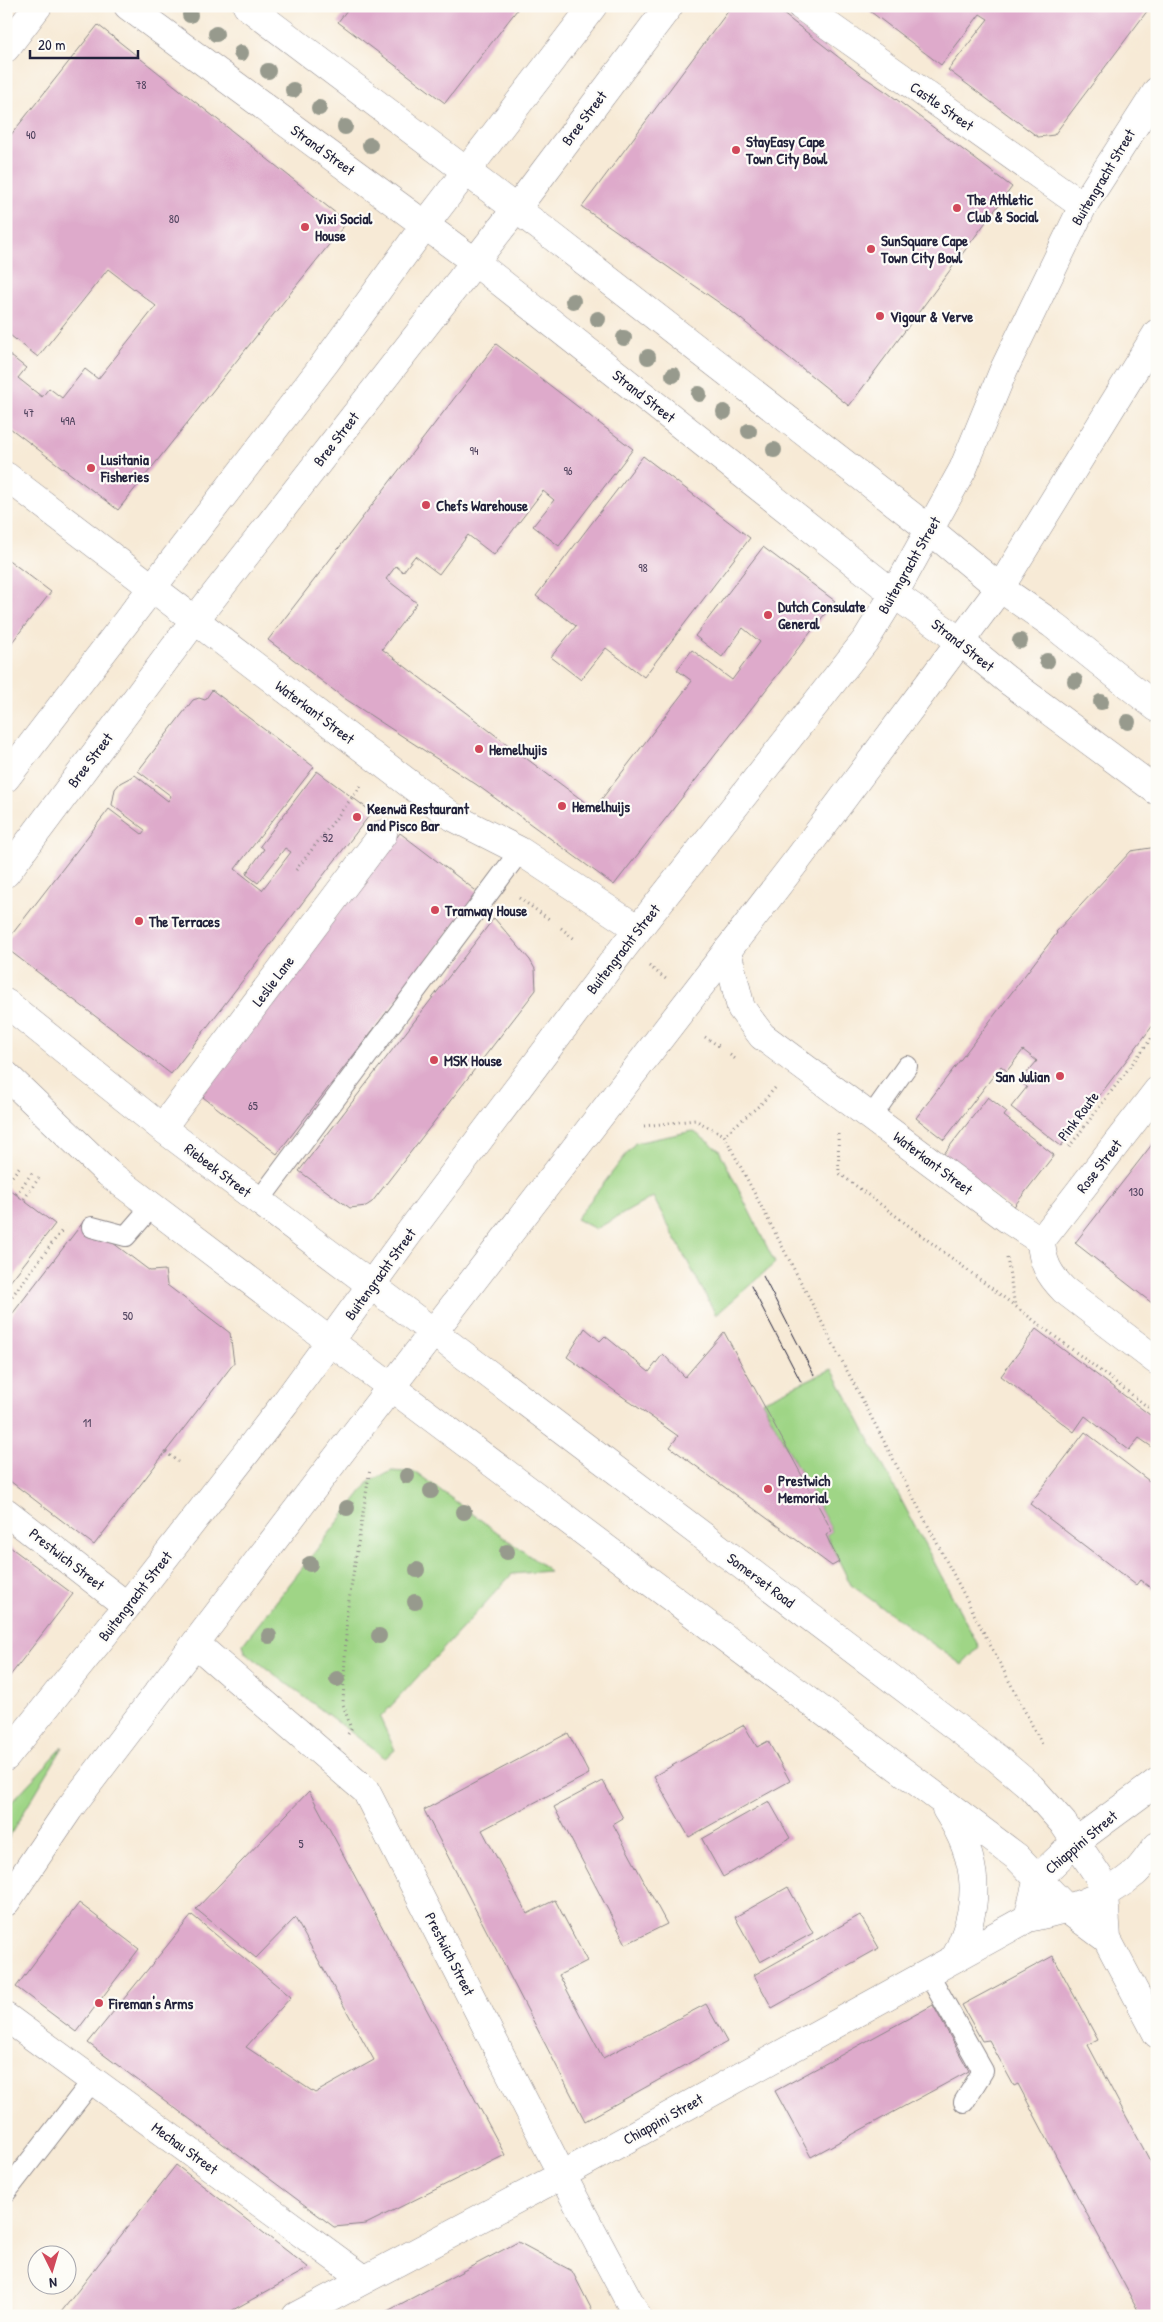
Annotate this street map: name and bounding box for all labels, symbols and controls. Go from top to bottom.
scale bar [30,28,138,60]
text: 20 m [38,34,65,55]
house number: 78 [135,76,147,93]
street label: Castle Street [906,76,979,136]
street label: Bree Street [556,86,612,150]
street label: Strand Street [287,120,360,181]
street label: Buitengracht Street [1066,124,1140,229]
house number: 40 [26,126,36,143]
place label: StayEasy Cape Town City Bowl [745,131,828,170]
marker: StayEasy Cape Town City Bowl [730,144,742,156]
place label: The Athletic Club & Social [966,189,1039,227]
marker: The Athletic Club & Social [951,202,963,214]
place label: Vixi Social House [315,208,373,246]
house number: 80 [169,210,179,227]
marker: Vixi Social House [299,221,311,233]
place label: SunSquare Cape Town City Bowl [880,230,968,269]
marker: SunSquare Cape Town City Bowl [865,243,877,255]
place label: Vigour & Verve [890,306,973,328]
marker: Vigour & Verve [874,310,886,322]
street label: Strand Street [608,365,681,428]
house number: 47 [24,404,34,421]
street label: Bree Street [308,407,364,471]
house number: 49A [61,412,76,429]
house number: 94 [470,442,479,459]
place label: Lusitania Fisheries [100,449,149,487]
marker: Lusitania Fisheries [85,462,97,474]
house number: 96 [563,462,573,479]
place label: Chefs Warehouse [436,495,528,516]
marker: Chefs Warehouse [420,499,432,511]
street label: Buitengracht Street [873,512,946,617]
house number: 98 [638,559,648,576]
place label: Dutch Consulate General [778,596,866,634]
marker: Dutch Consulate General [762,609,774,621]
street label: Strand Street [927,614,1000,677]
street label: Waterkant Street [271,675,360,749]
street label: Bree Street [62,728,118,792]
place label: Hemelhujis [489,739,547,760]
marker: Hemelhujis [473,743,485,755]
place label: Hemelhuijs [572,796,630,817]
place label: Keenwä Restaurant and Pisco Bar [367,798,470,836]
marker: Hemelhuijs [556,800,568,812]
marker: Keenwä Restaurant and Pisco Bar [351,811,363,823]
house number: 52 [323,829,334,846]
street label: Buitengracht Street [581,899,665,998]
place label: Tramway House [444,900,527,922]
marker: Tramway House [429,904,441,916]
place label: The Terraces [148,911,220,932]
marker: The Terraces [133,915,145,927]
street label: Leslie Lane [247,951,299,1011]
place label: MSK House [444,1050,502,1071]
marker: MSK House [428,1054,440,1066]
place label: San Julian [995,1066,1050,1087]
marker: San Julian [1054,1070,1066,1082]
street label: Pink Route [1052,1087,1104,1145]
house number: 65 [248,1097,258,1114]
street label: Waterkant Street [889,1126,978,1200]
street label: Rose Street [1071,1134,1127,1197]
street label: Riebeek Street [180,1138,256,1203]
house number: 130 [1128,1183,1144,1200]
street label: Buitengracht Street [340,1223,421,1324]
house number: 50 [123,1307,133,1324]
house number: 11 [83,1414,91,1431]
place label: Prestwich Memorial [778,1470,831,1508]
marker: Prestwich Memorial [762,1483,774,1495]
street label: Prestwich Street [25,1523,110,1596]
street label: Buitengracht Street [93,1546,177,1645]
street label: Somerset Road [723,1548,799,1612]
street label: Chiappini Street [1040,1805,1122,1878]
house number: 5 [298,1835,304,1852]
street label: Prestwich Street [420,1909,480,2000]
place label: Fireman's Arms [108,1993,194,2014]
marker: Fireman's Arms [93,1997,105,2009]
street label: Chiappini Street [619,2088,708,2150]
street label: Mechau Street [148,2117,223,2180]
north arrow [28,2244,78,2294]
text: N [48,2274,58,2293]

